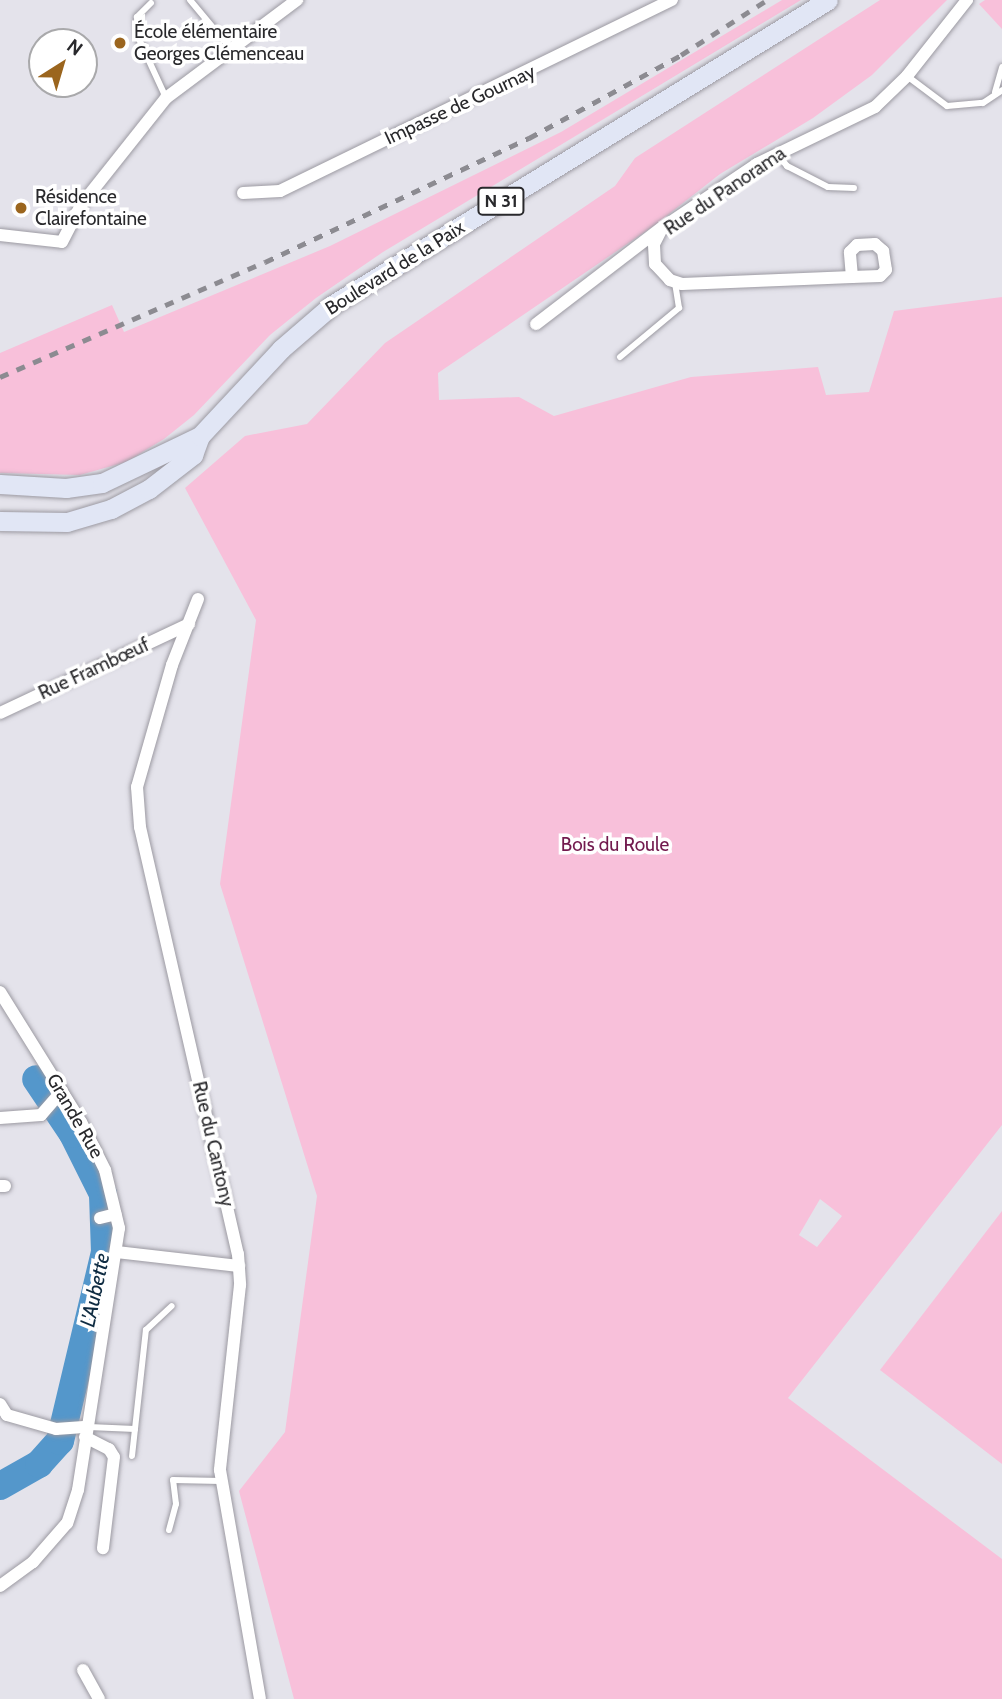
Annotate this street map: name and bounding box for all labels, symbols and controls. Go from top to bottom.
place label: École élémentaire Georges Clémenceau [134,21,304,65]
north arrow [28,28,98,98]
text: N [62,34,87,61]
marker: École élémentaire Georges Clémenceau [112,35,128,51]
street label: Impasse de Gournay [381,60,539,150]
street label: Rue du Panorama [660,142,790,240]
place label: Résidence Clairefontaine [35,186,147,230]
road number: N 31 [476,186,526,216]
marker: Résidence Clairefontaine [13,200,29,216]
street label: Boulevard de la Paix [321,216,469,320]
street label: Rue Frambœuf [35,633,153,705]
park label: Bois du Roule [561,834,669,856]
street label: Grande Rue [42,1070,108,1162]
street label: Rue du Cantony [187,1079,239,1209]
water label: L'Aubette [75,1251,115,1329]

